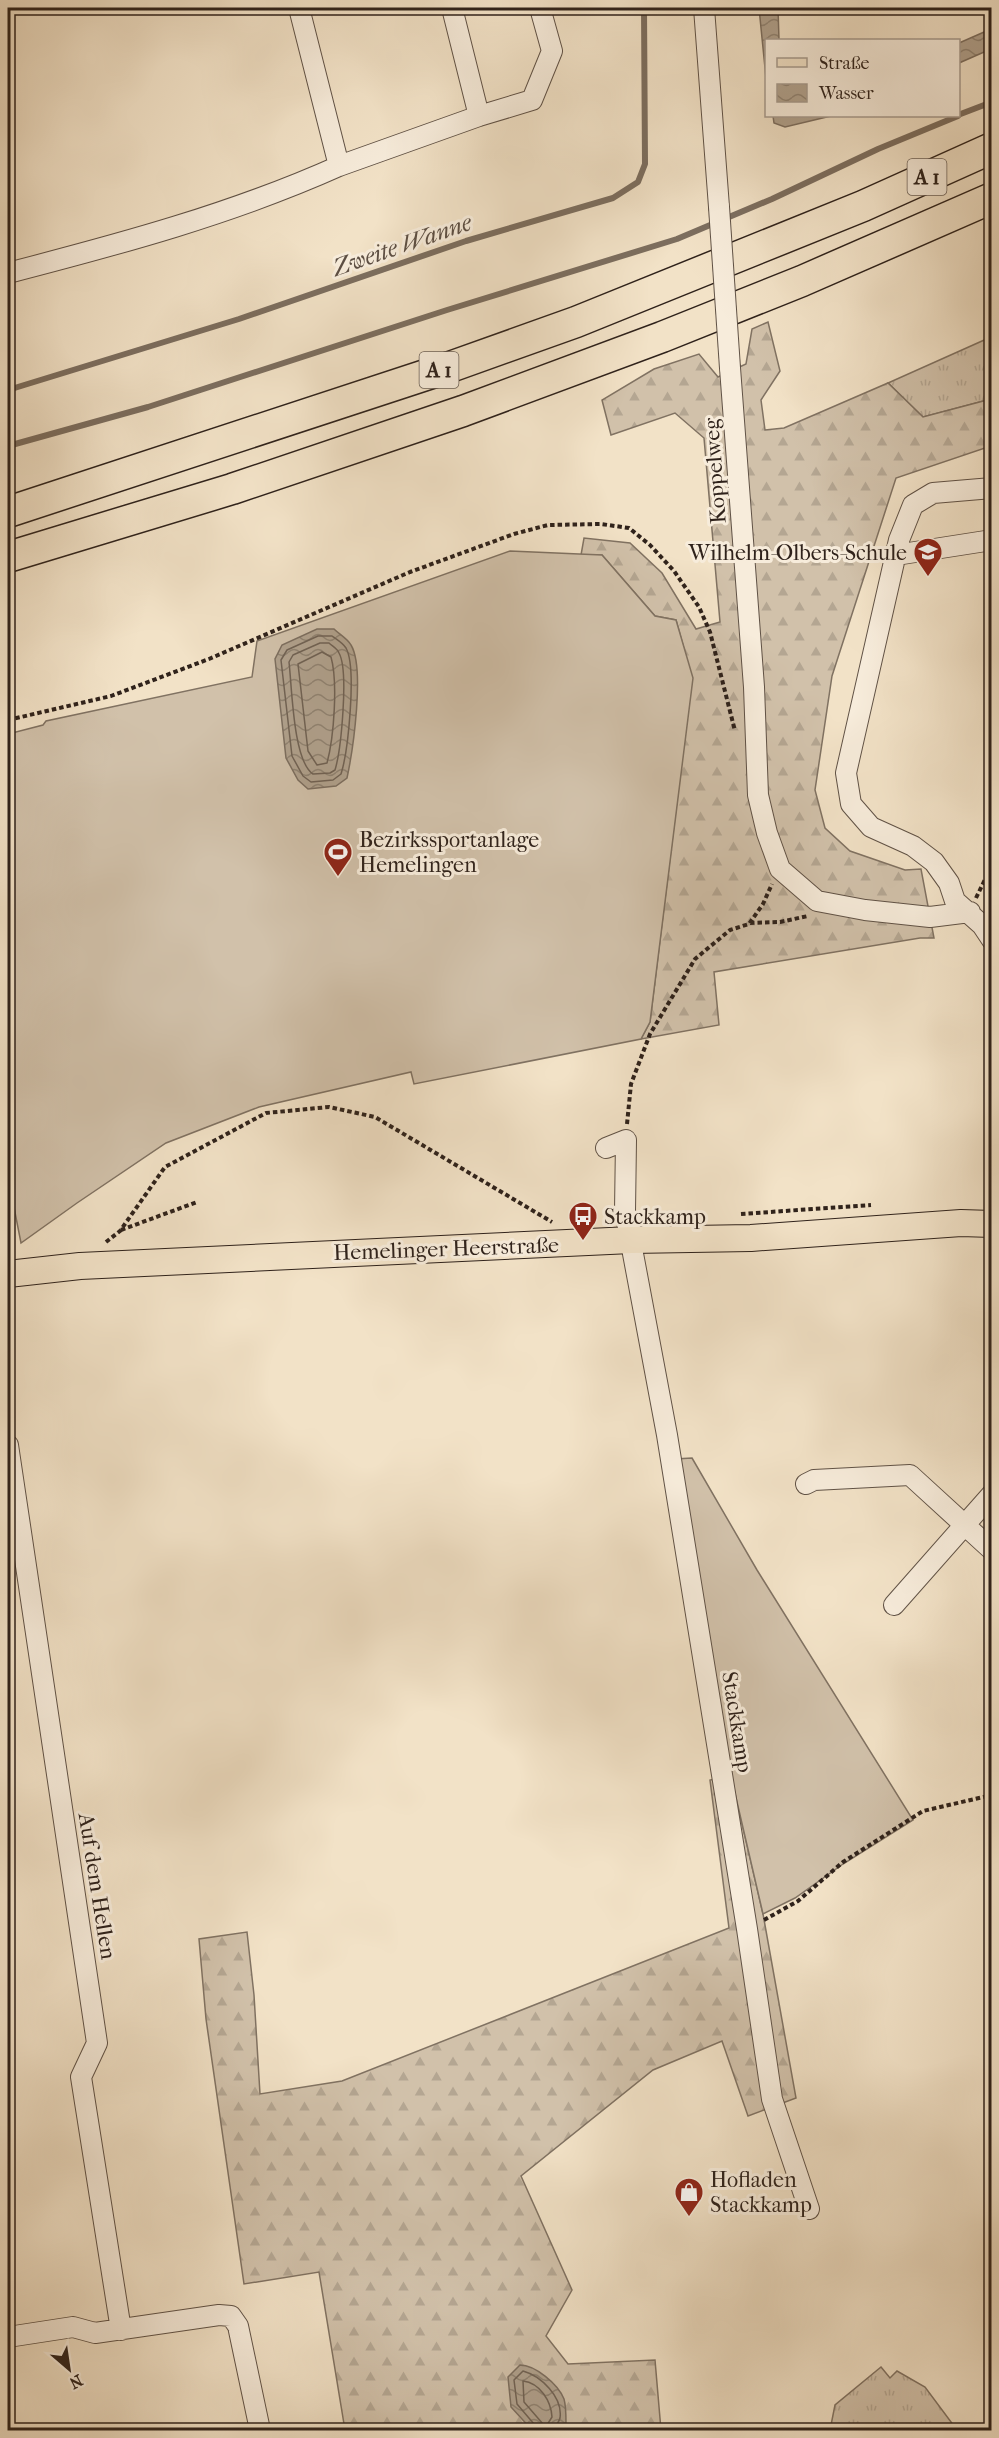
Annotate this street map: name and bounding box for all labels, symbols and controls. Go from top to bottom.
legend [765,39,960,117]
text: Straße [819,53,870,74]
text: Wasser [818,83,874,104]
road number: A 1 [908,159,946,195]
water label: Zweite Wanne [327,208,476,283]
road number: A 1 [420,352,458,388]
street label: Koppelweg [698,417,732,525]
school or university icon: Wilhelm-Olbers-Schule [912,536,944,578]
place label: Wilhelm-Olbers-Schule [688,540,907,566]
place label: Bezirkssportanlage Hemelingen [359,827,539,878]
sports icon: Bezirkssportanlage Hemelingen [322,836,354,878]
bus stop icon: Stackkamp [567,1200,599,1242]
place label: Stackkamp [604,1204,706,1230]
street label: Hemelinger Heerstraße [333,1232,559,1266]
street label: Stackkamp [716,1670,758,1775]
street label: Auf dem Hellen [72,1810,121,1961]
place label: Hofladen Stackkamp [710,2167,812,2218]
shop icon: Hofladen Stackkamp [673,2176,705,2218]
north arrow [39,2339,99,2399]
text: N [65,2370,86,2393]

